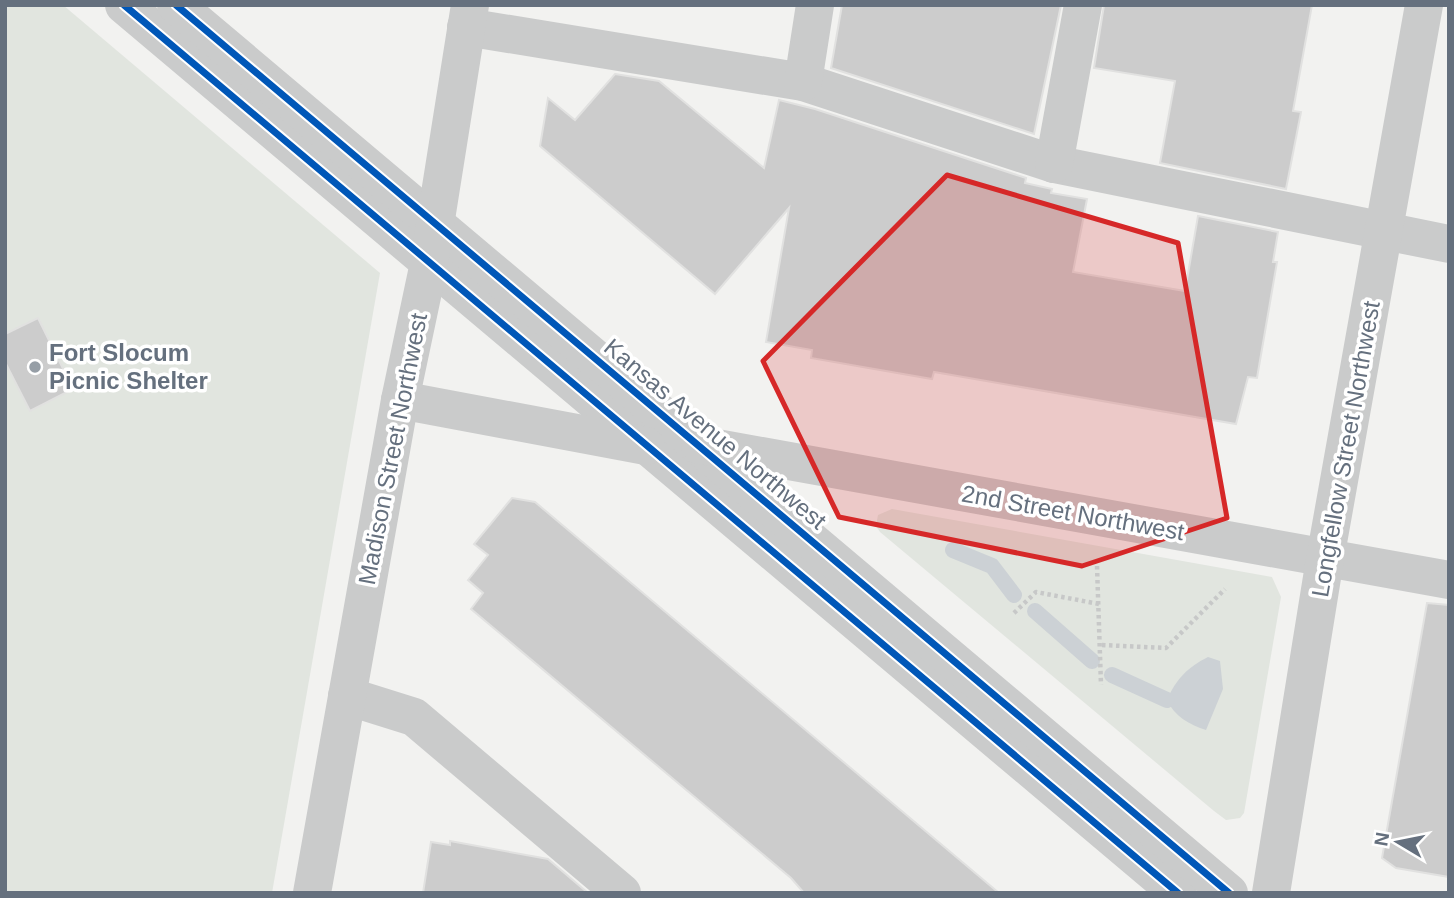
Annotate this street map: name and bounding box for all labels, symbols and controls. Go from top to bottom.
street label: Longfellow Street Northwest [1306,298,1385,599]
street label: Madison Street Northwest [353,310,432,587]
street label: Kansas Avenue Northwest [599,333,832,535]
place label: Fort Slocum Picnic Shelter [49,339,208,394]
marker: Fort Slocum Picnic Shelter [27,359,43,375]
street label: 2nd Street Northwest [960,480,1187,545]
north arrow [1363,807,1433,877]
text: N [1370,831,1393,848]

